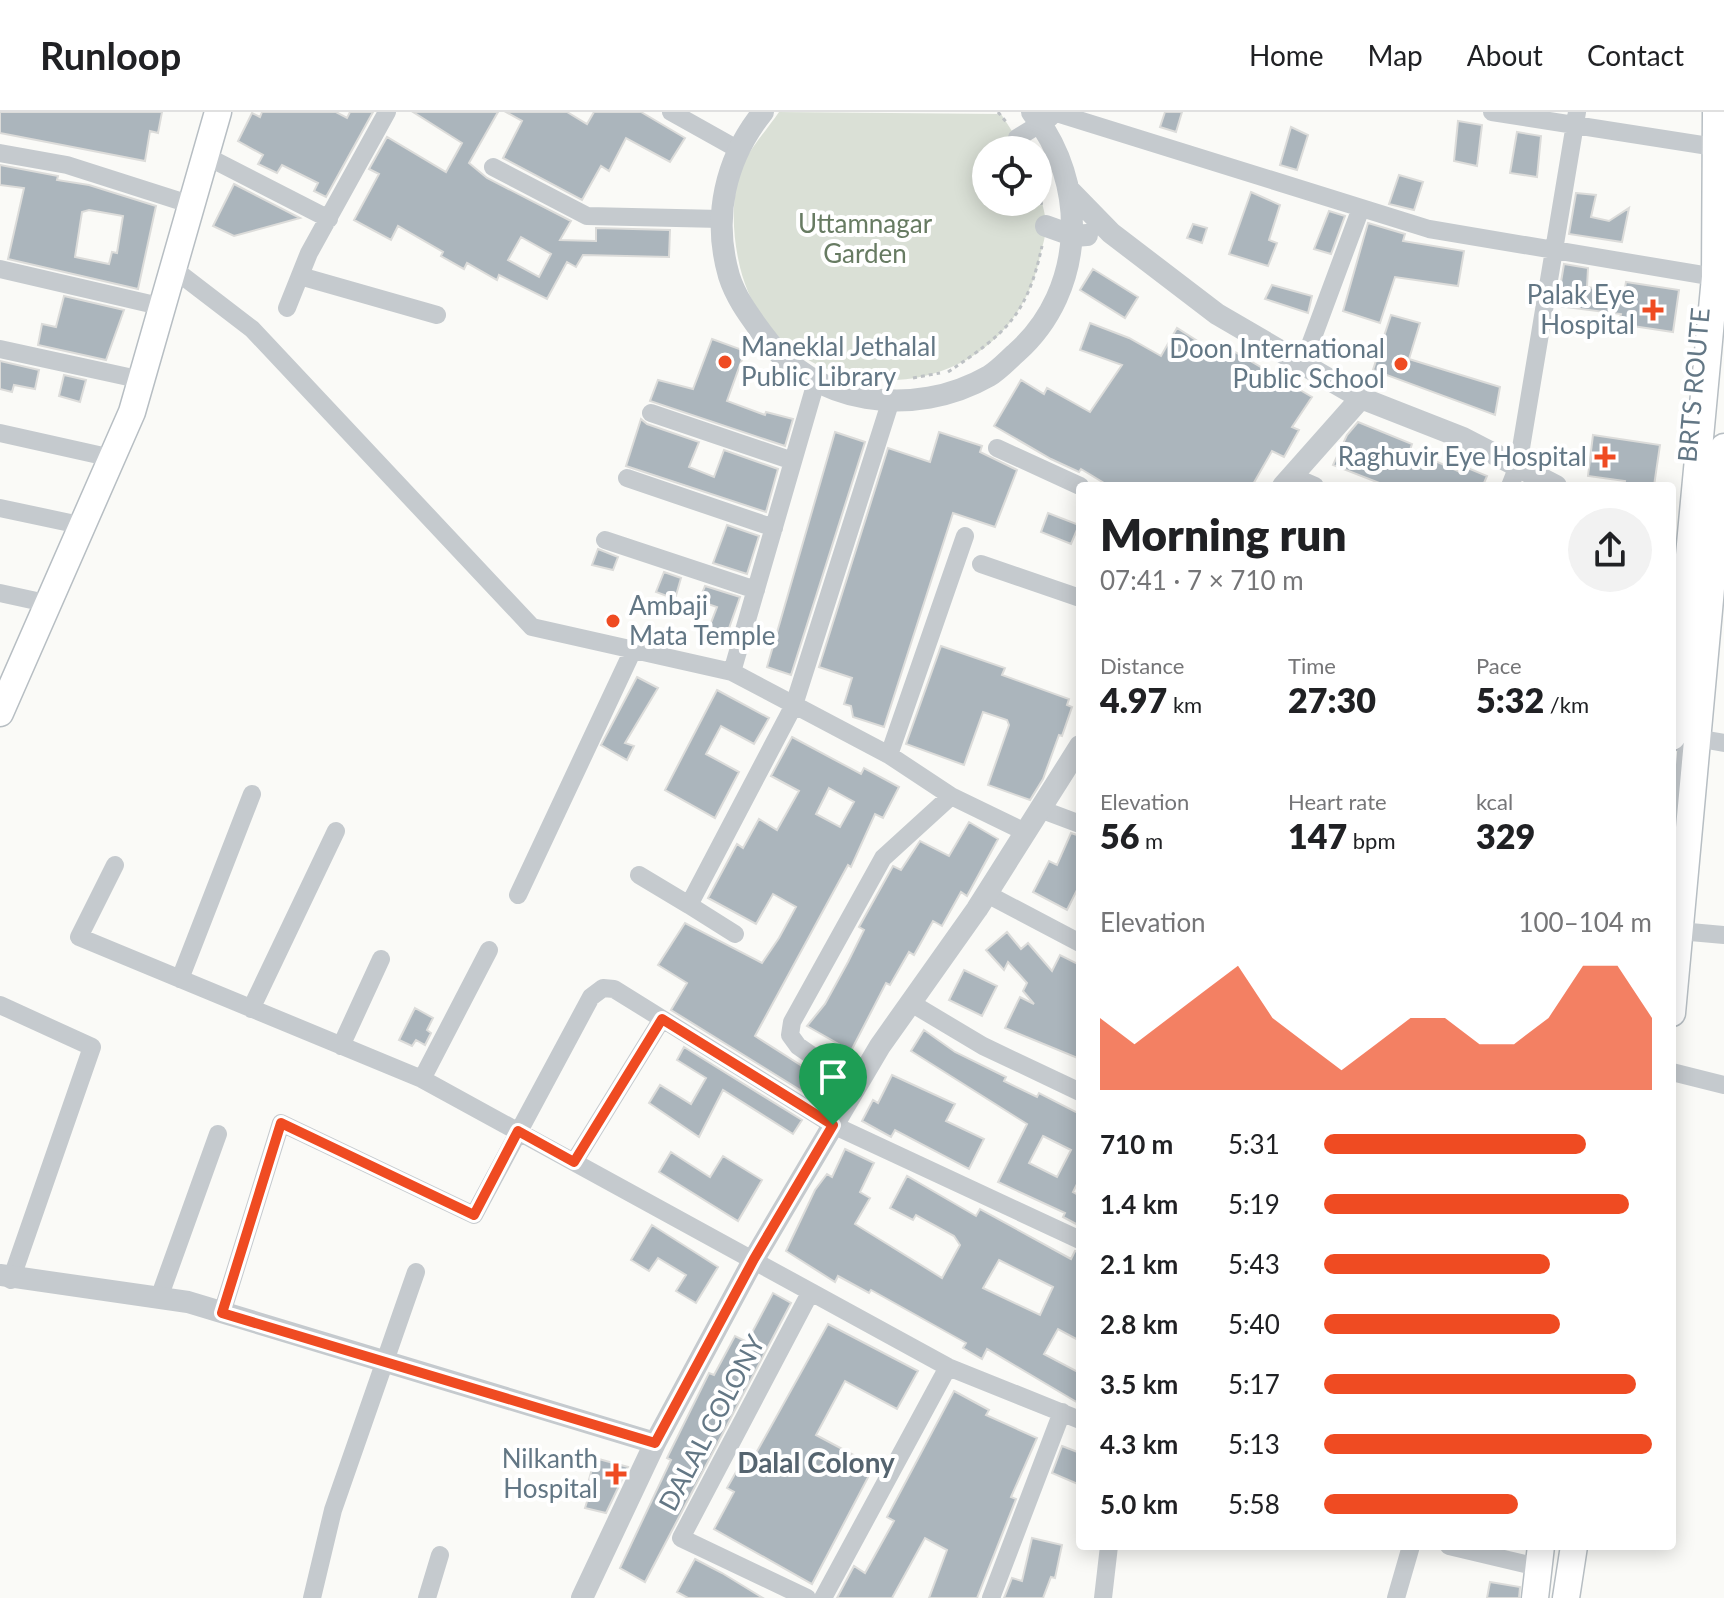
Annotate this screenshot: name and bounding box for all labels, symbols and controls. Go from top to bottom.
text: Runloop [40,32,181,78]
text: Home [1249,38,1324,72]
text: Map [1368,38,1423,72]
text: About [1467,38,1543,72]
text: Contact [1587,38,1684,72]
map controls [972,136,1052,216]
button: locate [972,136,1052,216]
park label: Uttamnagar Garden [798,207,933,269]
place label: Palak Eye Hospital [1527,278,1635,340]
marker: Palak Eye Hospital [1642,299,1664,321]
street label: BRTS ROUTE [1670,306,1716,463]
place label: Maneklal Jethalal Public Library [741,330,936,392]
place label: Doon International Public School [1169,332,1385,394]
marker: Maneklal Jethalal Public Library [716,353,734,371]
marker: Doon International Public School [1392,355,1410,373]
place label: Raghuvir Eye Hospital [1338,440,1587,472]
marker: Raghuvir Eye Hospital [1594,446,1616,468]
text: Morning run [1100,508,1347,560]
button: share [1568,508,1652,592]
text: 07:41 · 7 × 710 m [1100,564,1304,596]
place label: Ambaji Mata Temple [629,589,775,651]
marker: Ambaji Mata Temple [604,612,622,630]
text: Distance [1100,652,1184,679]
text: Time [1288,652,1336,679]
text: Pace [1476,652,1522,679]
text: 4.97 [1100,679,1167,720]
text: 27:30 [1288,679,1376,720]
text: 5:32 [1476,679,1544,720]
text: km [1167,691,1202,718]
text: /km [1544,691,1589,718]
text: Elevation [1100,788,1189,815]
text: Heart rate [1288,788,1387,815]
text: kcal [1476,788,1513,815]
text: 56 [1100,815,1139,856]
text: 147 [1288,815,1347,856]
text: 329 [1476,815,1535,856]
text: m [1139,827,1163,854]
text: bpm [1347,827,1396,854]
text: Elevation [1100,906,1206,938]
text: 100–104 m [1518,906,1652,938]
pin [799,1043,867,1125]
icon: arrive [811,1055,855,1099]
text: 710 m [1100,1128,1173,1160]
text: 5:31 [1228,1128,1280,1160]
text: 1.4 km [1100,1188,1178,1220]
text: 5:19 [1228,1188,1280,1220]
text: 2.1 km [1100,1248,1178,1280]
text: 5:43 [1228,1248,1280,1280]
text: 2.8 km [1100,1308,1178,1340]
text: 5:40 [1228,1308,1280,1340]
street label: DALAL COLONY [651,1329,771,1516]
text: 3.5 km [1100,1368,1178,1400]
text: 5:17 [1228,1368,1280,1400]
text: 4.3 km [1100,1428,1178,1460]
text: 5:13 [1228,1428,1280,1460]
place label: Nilkanth Hospital [502,1442,598,1504]
district label: Dalal Colony [737,1445,895,1479]
marker: Nilkanth Hospital [605,1463,627,1485]
text: 5.0 km [1100,1488,1178,1520]
text: 5:58 [1228,1488,1280,1520]

